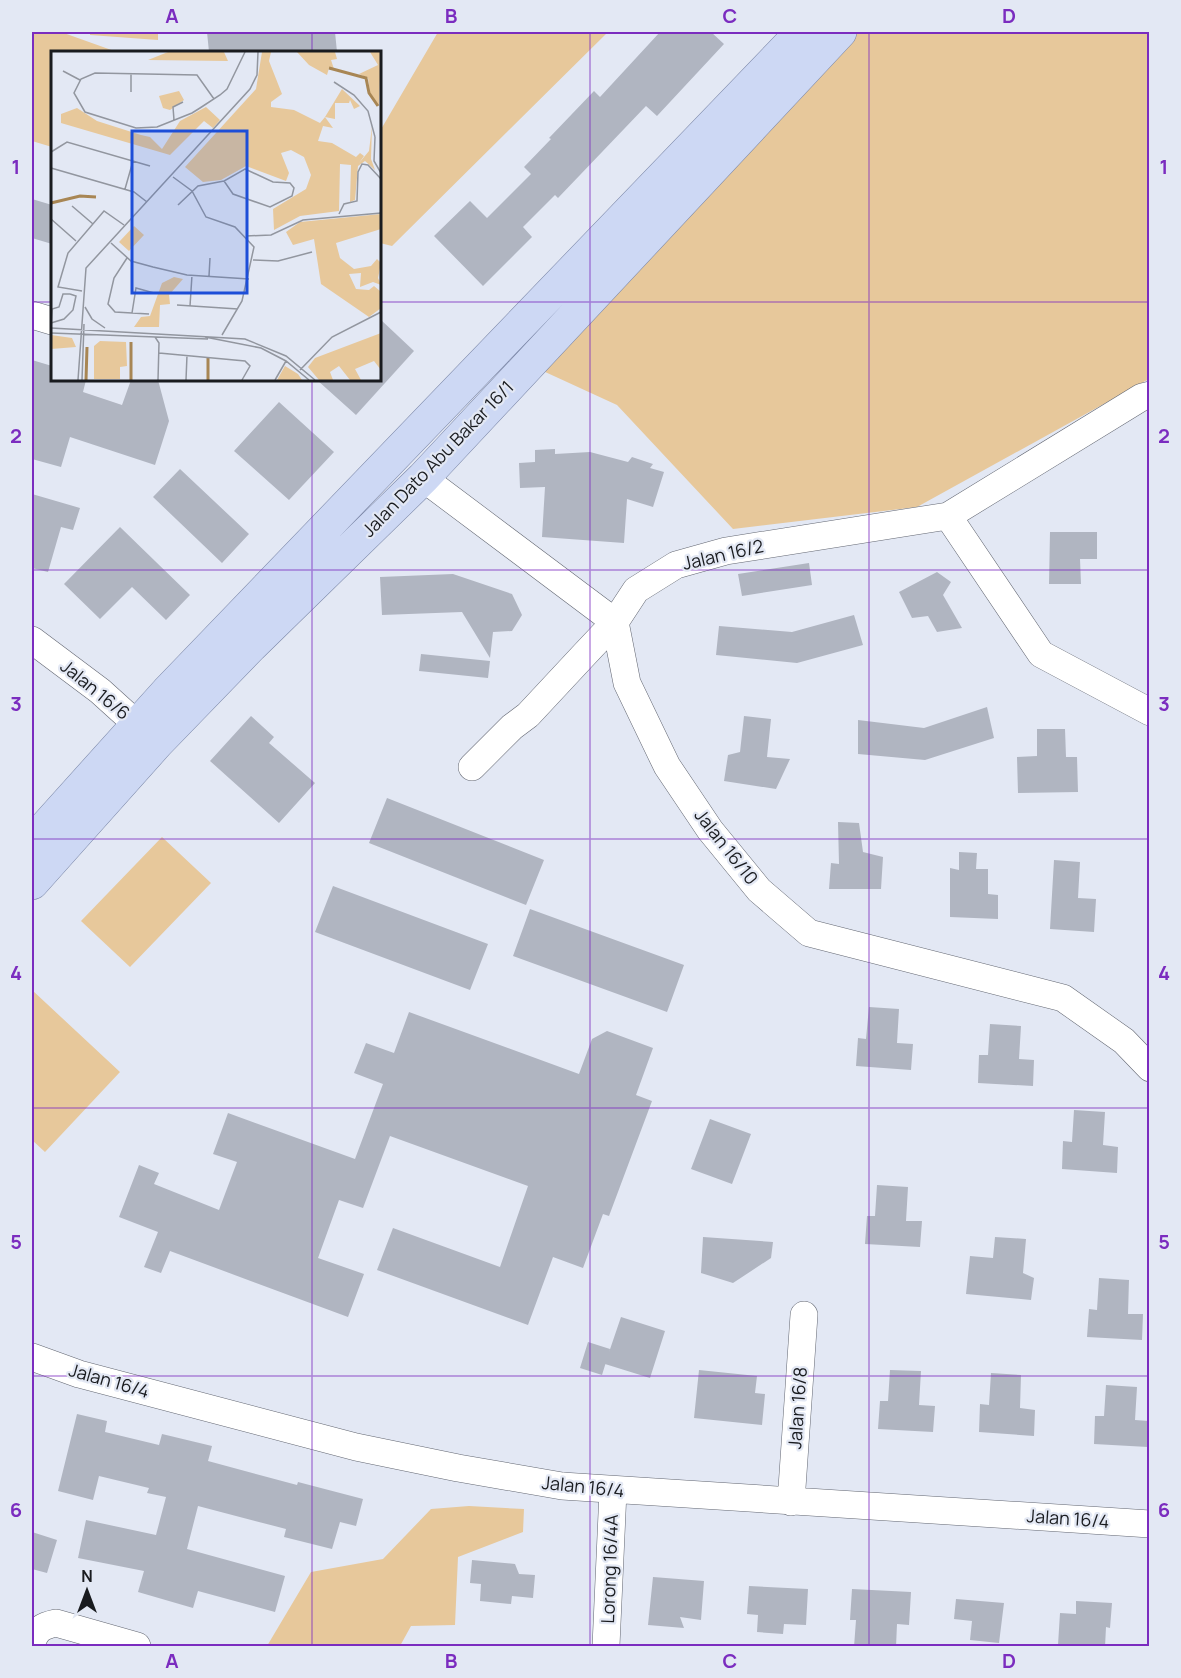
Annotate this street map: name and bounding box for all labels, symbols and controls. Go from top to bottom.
text: A [165,2,179,29]
text: B [445,2,458,29]
text: C [723,2,737,29]
text: D [1002,2,1016,29]
inset map [51,51,381,381]
text: 1 [12,153,20,180]
text: 1 [1160,153,1168,180]
street label: Jalan Dato Abu Bakar 16/1 [356,375,518,542]
text: 2 [10,422,22,449]
text: 2 [1158,422,1170,449]
street label: Jalan 16/2 [680,533,766,575]
street label: Jalan 16/6 [56,654,135,725]
text: 3 [10,690,22,717]
text: 3 [1158,690,1170,717]
street label: Jalan 16/10 [690,804,764,889]
text: 4 [10,959,22,986]
text: 4 [1158,959,1170,986]
text: 5 [10,1228,22,1255]
text: 5 [1158,1228,1170,1255]
street label: Jalan 16/4 [66,1357,152,1403]
street label: Jalan 16/8 [782,1366,812,1450]
street label: Jalan 16/4 [541,1470,625,1502]
text: 6 [10,1496,22,1523]
text: 6 [1158,1496,1170,1523]
street label: Jalan 16/4 [1026,1503,1110,1533]
street label: Lorong 16/4A [595,1513,623,1624]
north arrow [57,1561,117,1621]
text: N [81,1565,93,1587]
text: A [165,1647,179,1674]
text: B [445,1647,458,1674]
text: C [723,1647,737,1674]
text: D [1002,1647,1016,1674]

